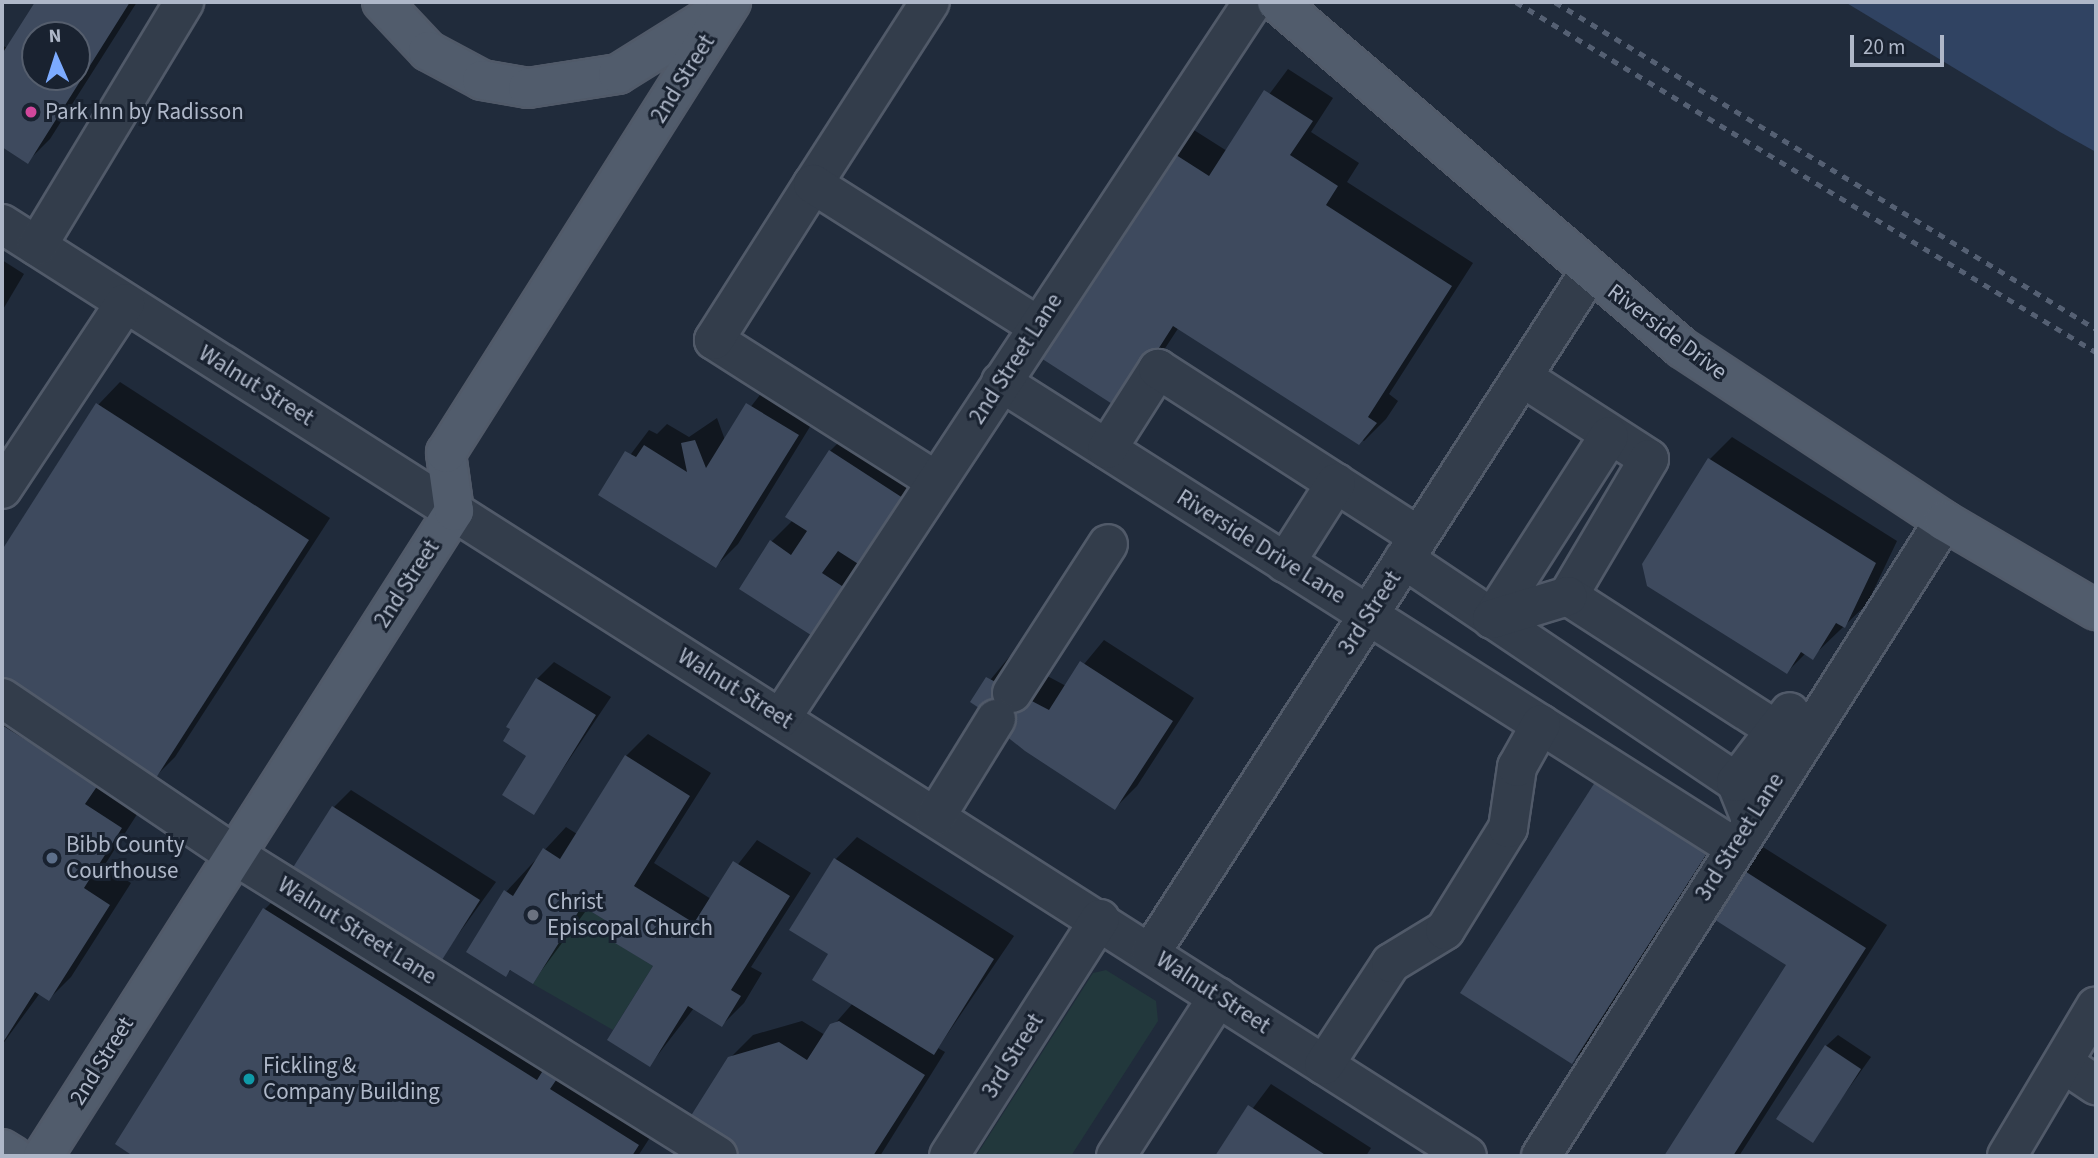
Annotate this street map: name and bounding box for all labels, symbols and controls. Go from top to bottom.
north arrow [21,21,91,91]
scale bar [1853,21,1948,65]
text: N [48,23,62,50]
street label: 2nd Street [645,30,721,128]
text: 20 m [1863,32,1905,62]
place label: Park Inn by Radisson [45,98,244,126]
marker: Park Inn by Radisson [23,104,39,120]
street label: Riverside Drive [1602,278,1732,386]
street label: 2nd Street Lane [963,288,1069,430]
street label: Walnut Street [193,340,319,432]
street label: Riverside Drive Lane [1171,484,1351,610]
street label: 2nd Street [368,535,446,633]
street label: 3rd Street [1333,566,1407,660]
street label: Walnut Street [672,643,798,735]
street label: 3rd Street Lane [1690,768,1790,906]
place label: Bibb County Courthouse [66,831,184,885]
marker: Bibb County Courthouse [44,850,60,866]
street label: Walnut Street Lane [273,871,441,991]
place label: Christ Episcopal Church [547,888,713,942]
marker: Christ Episcopal Church [525,907,541,923]
street label: Walnut Street [1151,946,1275,1040]
street label: 3rd Street [976,1009,1050,1103]
street label: 2nd Street [64,1012,140,1110]
place label: Fickling & Company Building [263,1052,440,1106]
marker: Fickling & Company Building [241,1071,257,1087]

